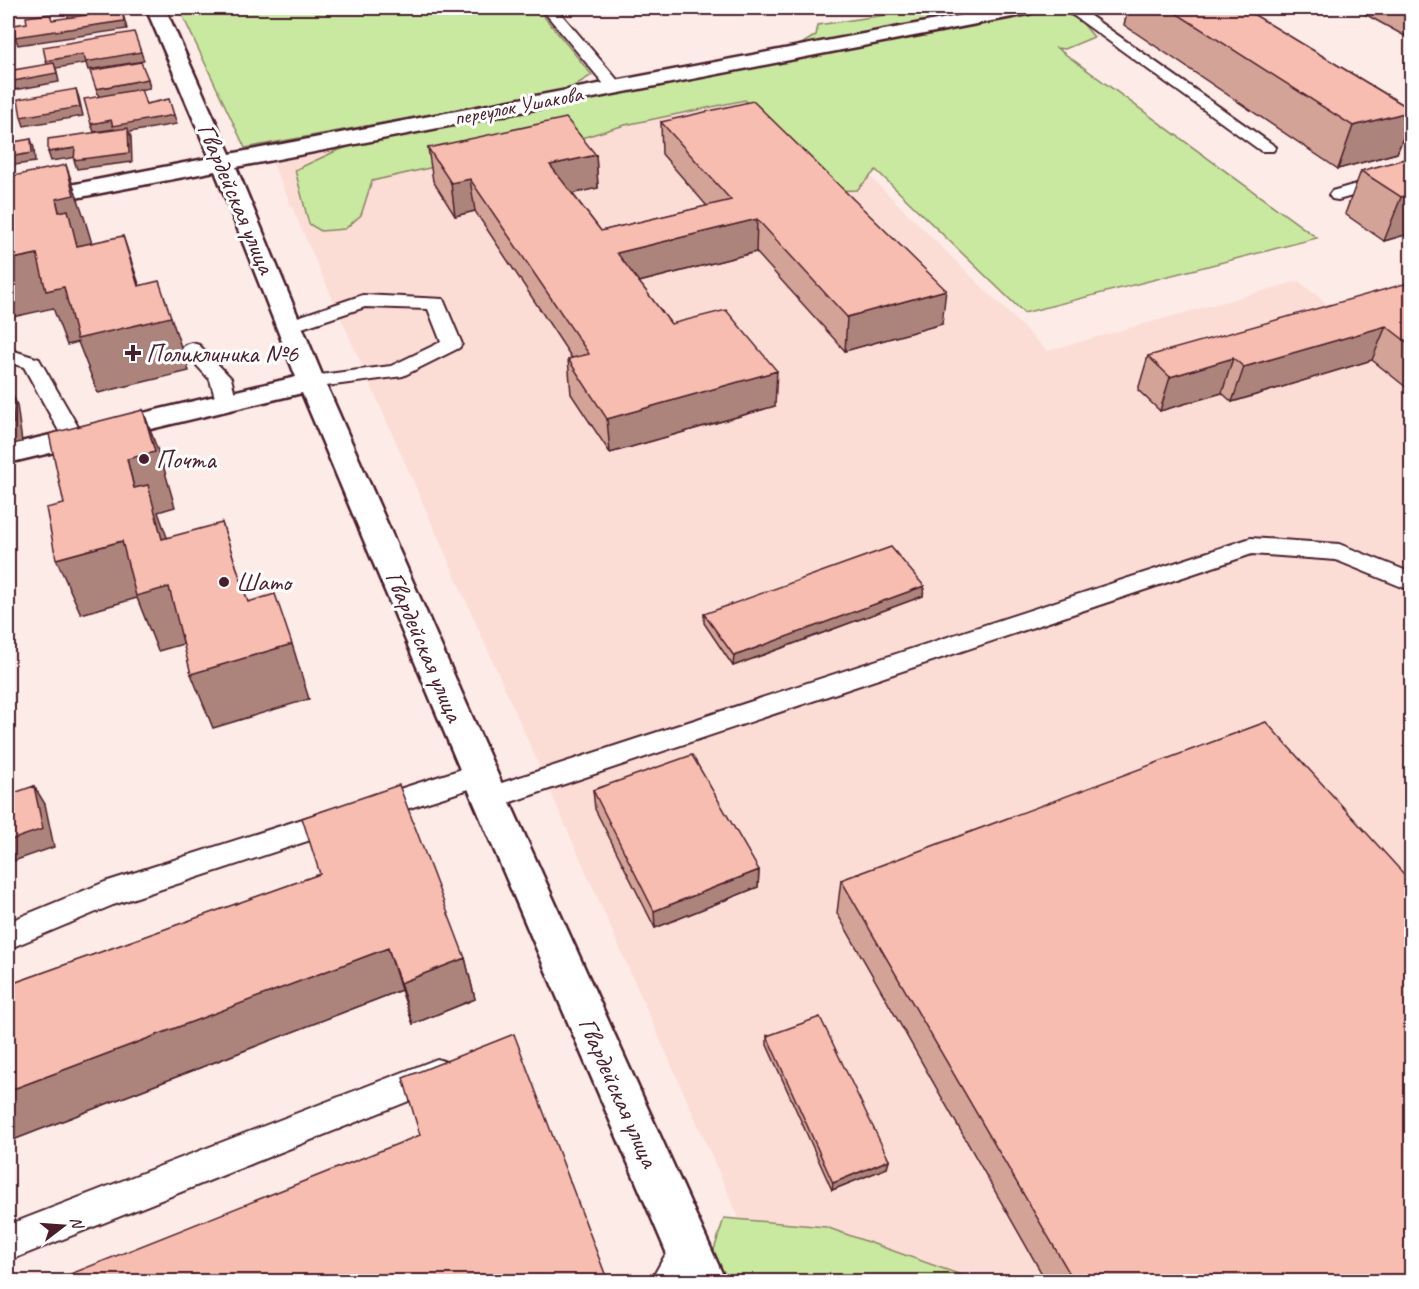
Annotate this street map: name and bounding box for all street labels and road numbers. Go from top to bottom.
street label: переулок Ушакова [452,80,586,132]
street label: Гвардейская улица [190,118,284,280]
street label: Гвардейская улица [378,566,472,728]
street label: Гвардейская улица [571,1012,667,1174]

